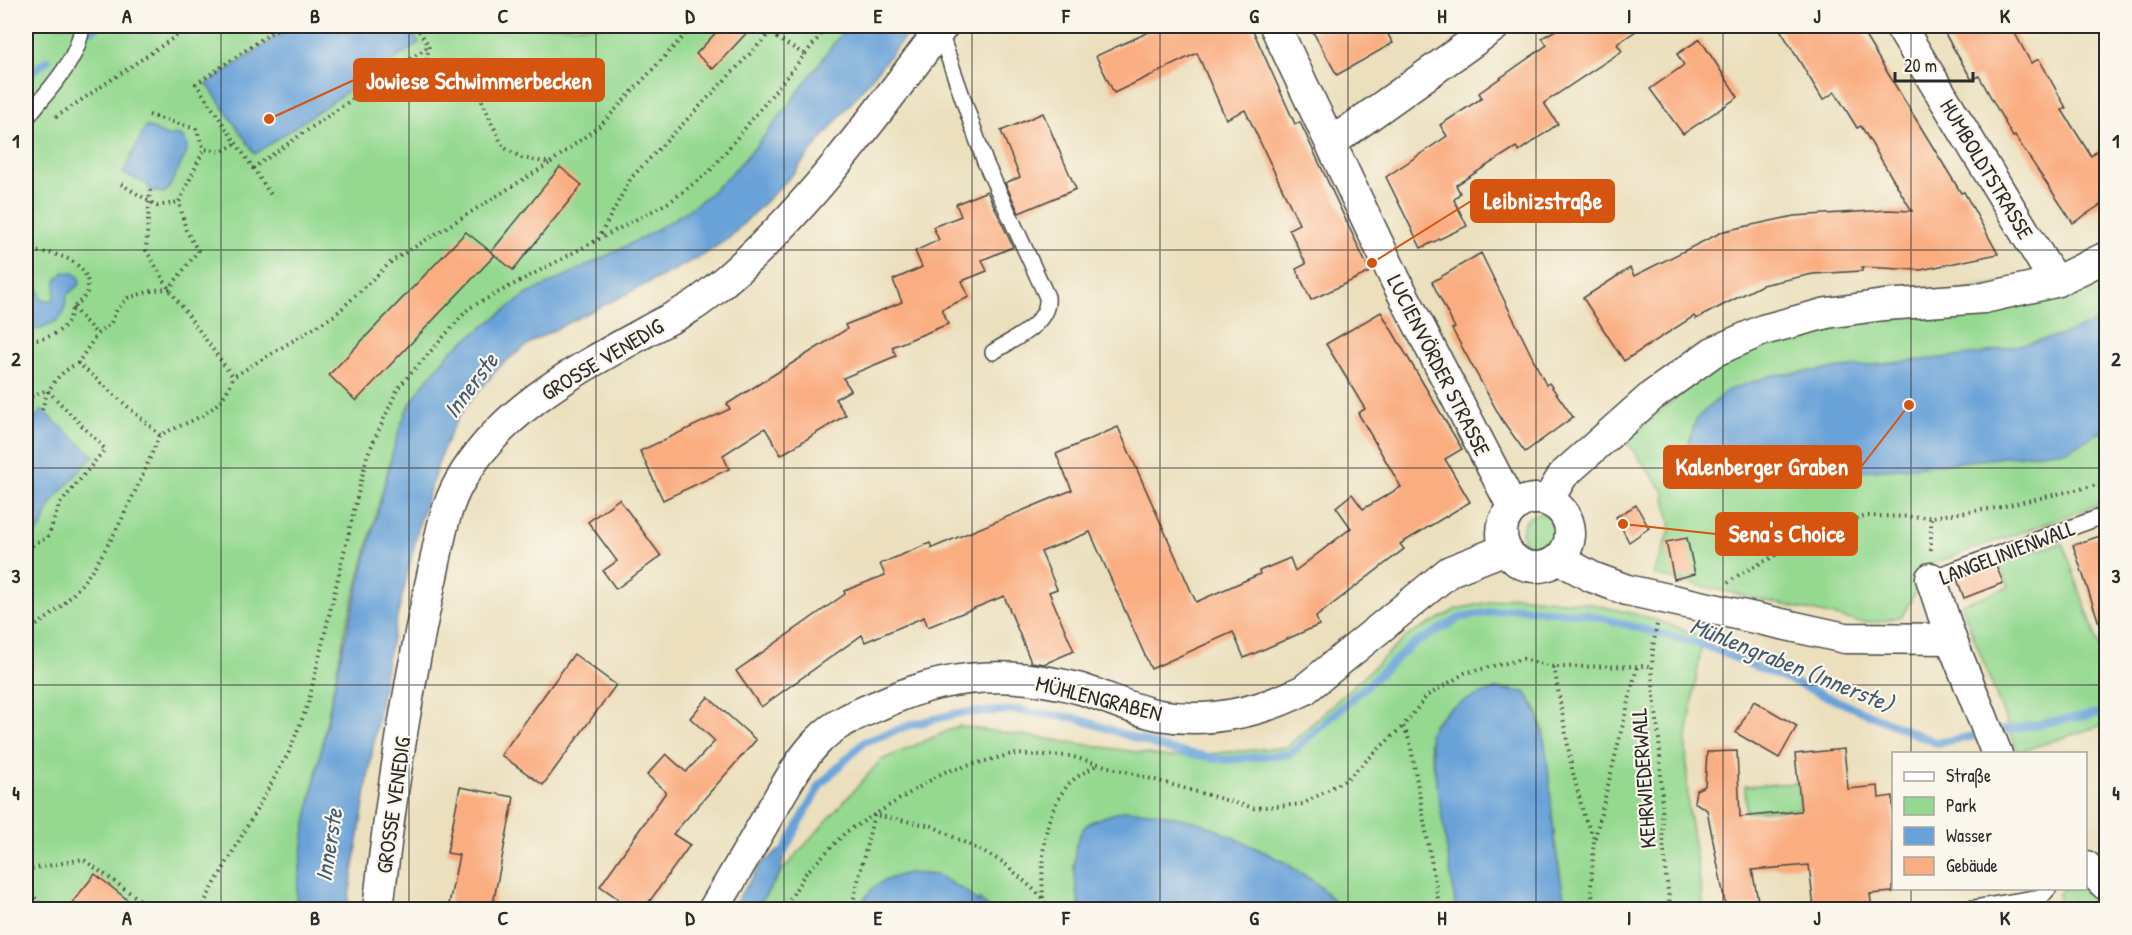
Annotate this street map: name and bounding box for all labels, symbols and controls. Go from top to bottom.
text: A [122,2,132,29]
text: B [310,2,320,29]
text: C [498,2,509,29]
text: D [685,2,695,29]
text: E [874,2,883,29]
text: F [1061,2,1071,29]
text: G [1249,2,1259,29]
text: H [1437,2,1447,29]
text: I [1627,2,1631,29]
text: J [1813,2,1821,29]
text: K [2000,2,2011,29]
scale bar [1895,45,1973,83]
text: 20 m [1904,53,1937,78]
callout: Jowiese Schwimmerbecken [354,59,604,101]
text: Jowiese Schwimmerbecken [366,64,592,96]
street label: HUMBOLDTSTRASSE [1933,93,2041,245]
text: 1 [12,127,20,154]
text: 1 [2112,127,2120,154]
callout: Leibnizstraße [1471,180,1614,222]
text: Leibnizstraße [1484,184,1603,217]
street label: LUCIENVÖRDER STRASSE [1380,269,1498,461]
street label: GROSSE VENEDIG [535,311,669,407]
text: 2 [11,345,21,372]
water label: Innerste [435,345,506,424]
text: 2 [2111,345,2121,372]
callout: Kalenberger Graben [1664,446,1861,488]
text: Kalenberger Graben [1676,450,1849,483]
street label: LANGELINIENWALL [1935,512,2079,592]
callout: Sena's Choice [1716,513,1857,555]
text: Sena's Choice [1729,517,1846,549]
text: 3 [12,562,21,589]
text: 3 [2112,562,2121,589]
water label: Mühlengraben (Innerste) [1686,609,1900,721]
street label: MÜHLENGRABEN [1033,668,1165,728]
street label: KEHRWIEDERWALL [1623,707,1663,849]
street label: GROSSE VENEDIG [369,734,417,875]
legend [1892,752,2087,890]
text: Straße [1946,763,1991,788]
text: 4 [12,779,20,806]
text: 4 [2112,779,2120,806]
text: Park [1946,793,1977,818]
water label: Innerste [306,805,350,884]
text: Wasser [1946,823,1992,848]
text: Gebäude [1946,853,1998,878]
text: A [122,904,132,931]
text: B [310,904,320,931]
text: C [498,904,509,931]
text: D [685,904,695,931]
text: E [874,904,883,931]
text: F [1061,904,1071,931]
text: G [1249,904,1259,931]
text: H [1437,904,1447,931]
text: I [1627,904,1631,931]
text: J [1813,904,1821,931]
text: K [2000,904,2011,931]

